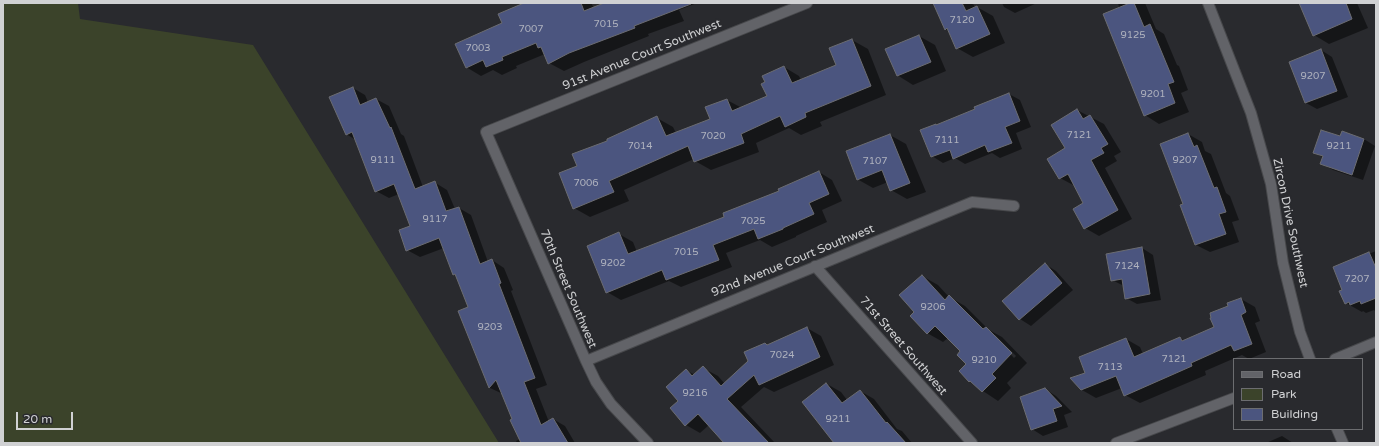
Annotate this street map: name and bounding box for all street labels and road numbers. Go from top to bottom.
street label: 91st Avenue Court Southwest [561,17,723,93]
street label: Zircon Drive Southwest [1269,157,1311,289]
street label: 92nd Avenue Court Southwest [709,222,877,300]
street label: 70th Street Southwest [536,227,600,351]
street label: 71st Street Southwest [856,294,950,398]

